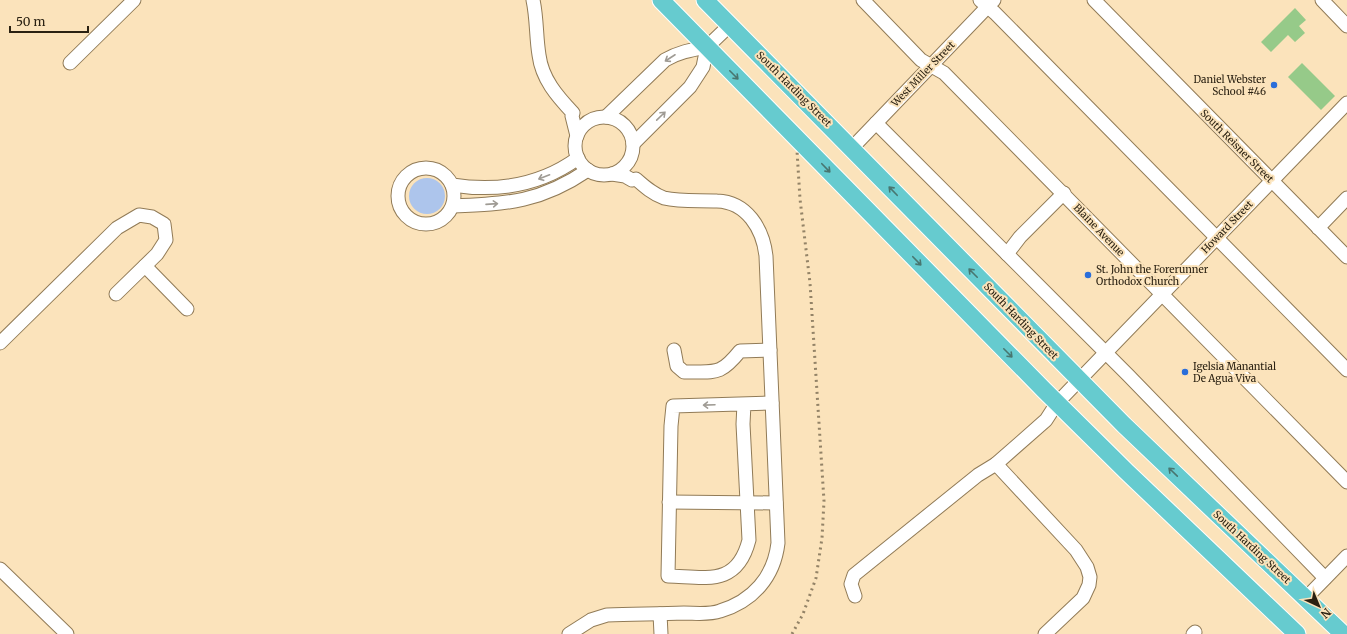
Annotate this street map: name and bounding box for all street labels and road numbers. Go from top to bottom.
street label: West Miller Street [888,38,958,110]
street label: South Harding Street [754,49,834,129]
street label: South Reisner Street [1198,107,1276,185]
street label: Howard Street [1198,198,1256,256]
street label: Blaine Avenue [1071,201,1127,259]
street label: South Harding Street [981,280,1061,362]
street label: South Harding Street [1211,508,1294,586]

